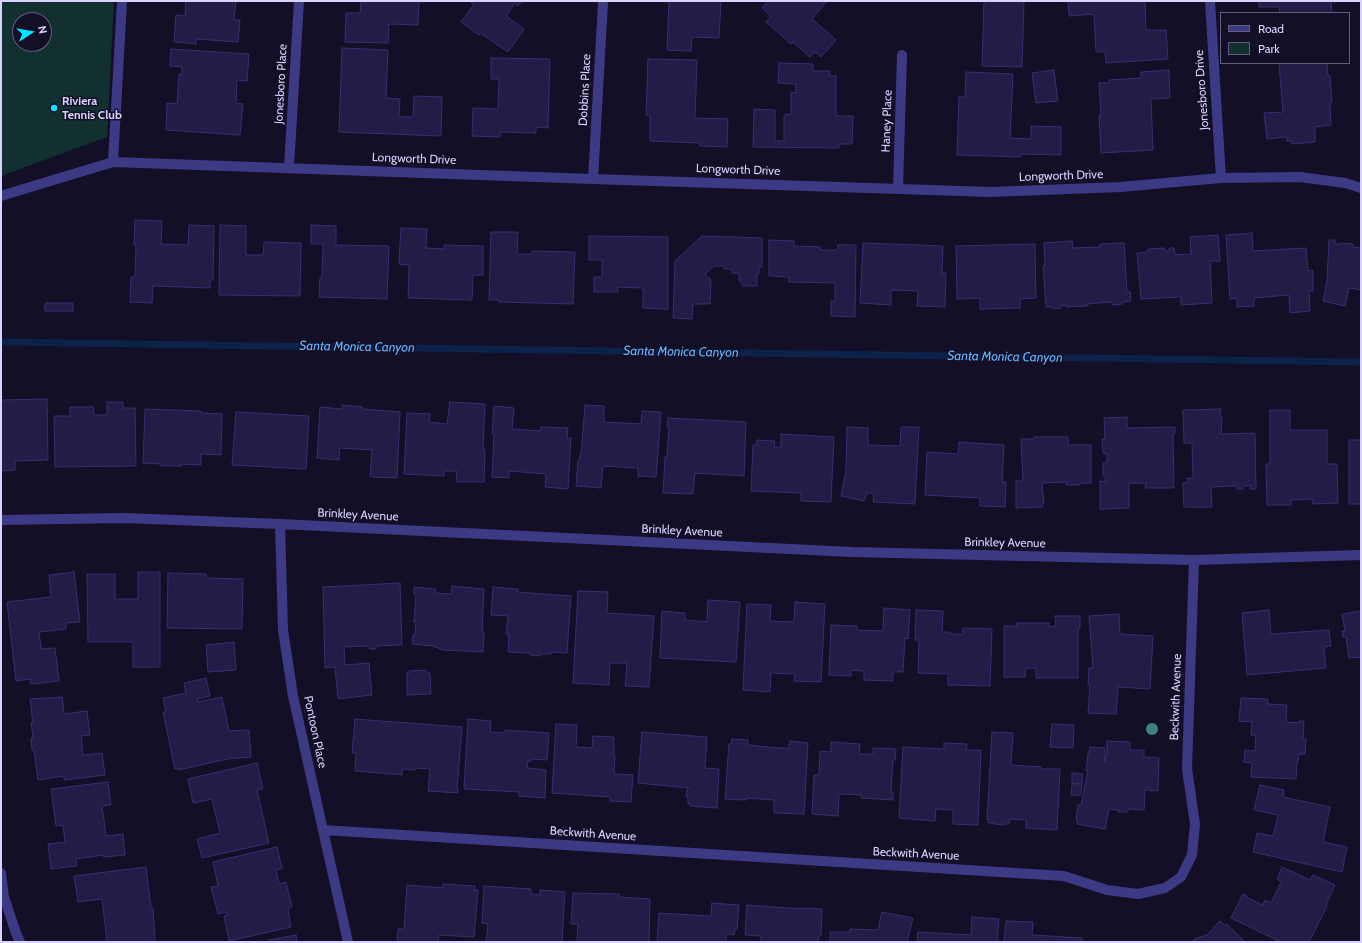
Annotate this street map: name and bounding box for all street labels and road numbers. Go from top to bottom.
street label: Jonesboro Place [272,43,290,125]
street label: Jonesboro Drive [1192,49,1212,131]
street label: Dobbins Place [576,53,594,127]
street label: Haney Place [879,89,895,153]
street label: Longworth Drive [372,150,456,168]
street label: Longworth Drive [696,161,780,179]
street label: Longworth Drive [1019,167,1103,185]
street label: Brinkley Avenue [317,506,399,524]
street label: Brinkley Avenue [641,522,723,540]
street label: Brinkley Avenue [964,535,1046,551]
street label: Beckwith Avenue [1167,653,1185,741]
street label: Pontoon Place [300,695,330,769]
street label: Beckwith Avenue [549,824,637,844]
street label: Beckwith Avenue [872,845,960,863]

